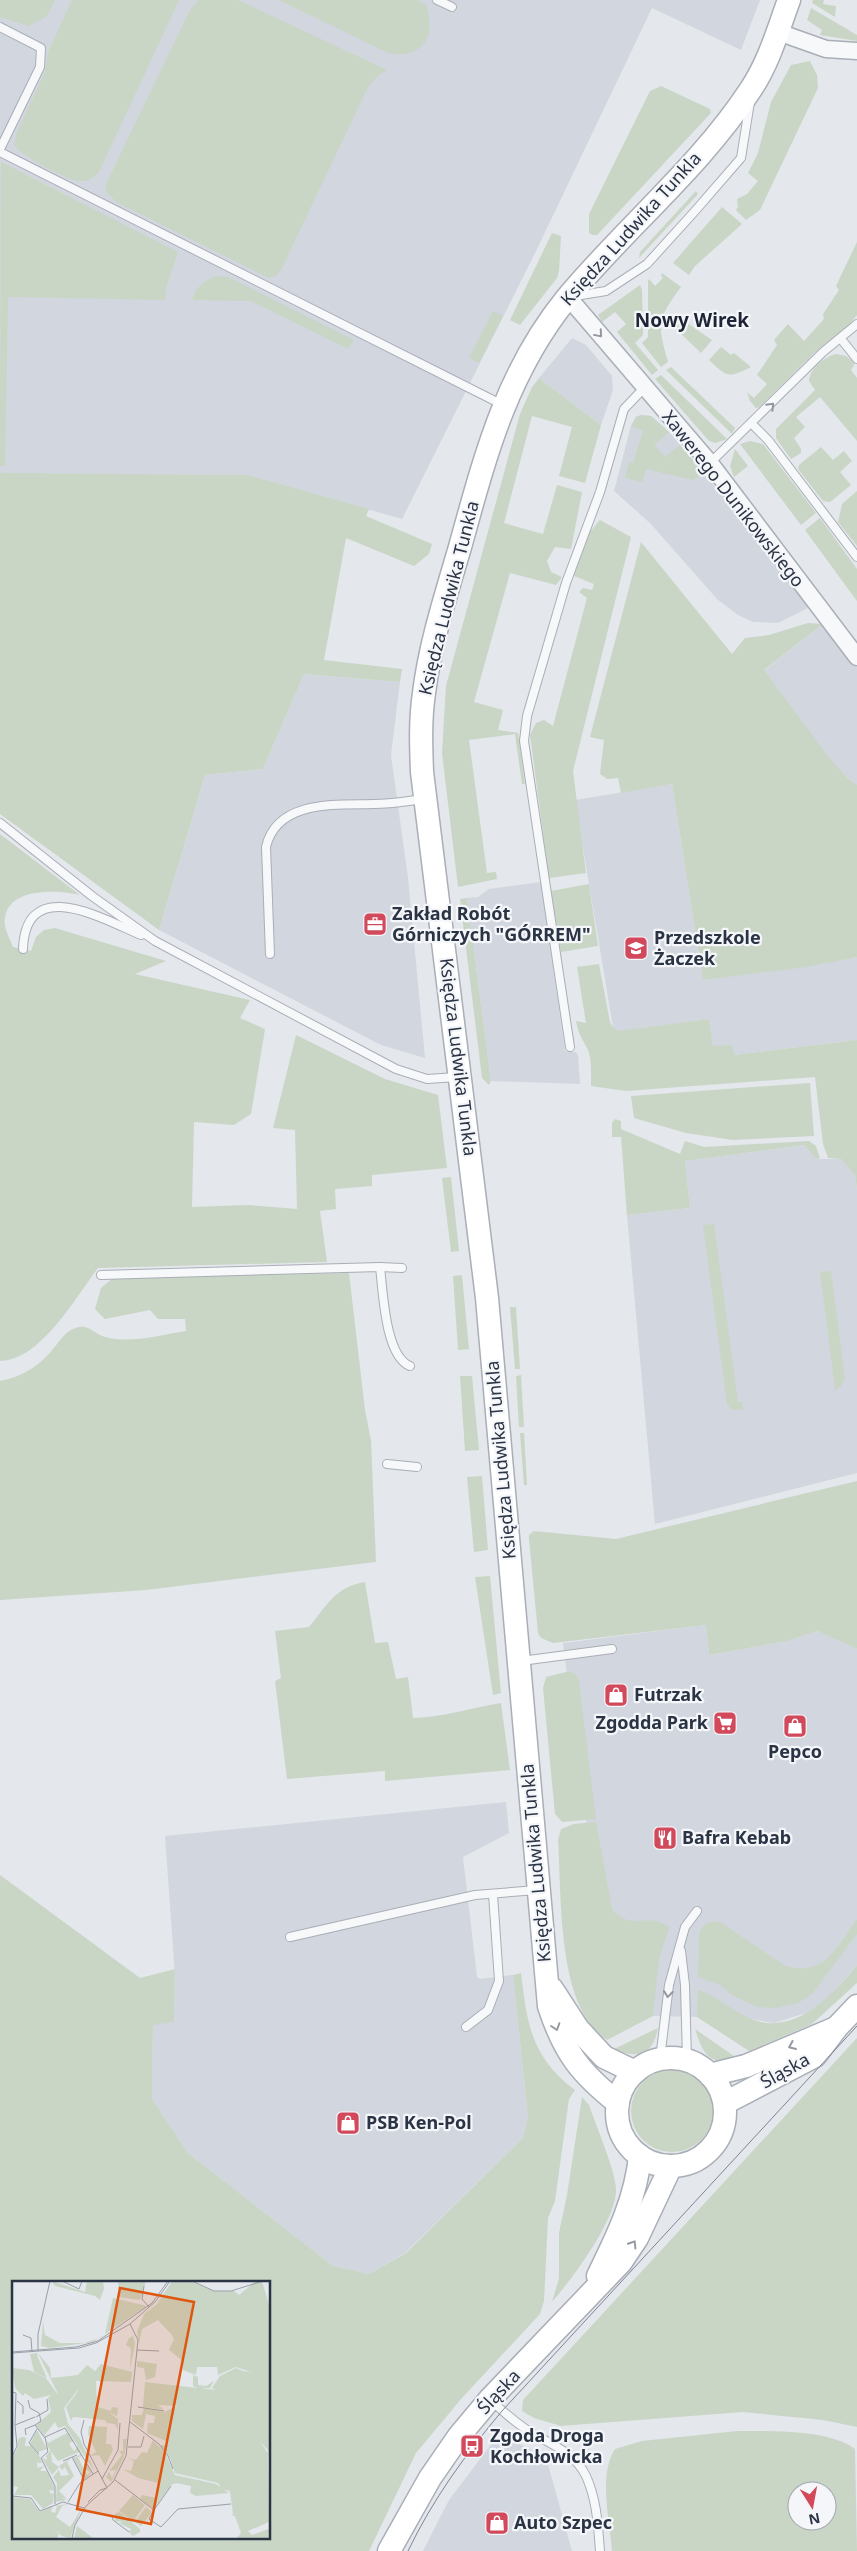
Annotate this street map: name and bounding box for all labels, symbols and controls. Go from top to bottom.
street label: Księdza Ludwika Tunkla [555,146,706,310]
district label: Nowy Wirek [635,307,749,333]
one-way arrow [594,329,603,338]
one-way arrow [765,402,774,411]
street label: Xawerego Dunikowskiego [657,405,810,592]
street label: Księdza Ludwika Tunkla [412,498,484,697]
place label: Zakład Robót Górniczych "GÓRREM" [392,901,591,946]
office icon: Zakład Robót Górniczych "GÓRREM" [362,911,388,937]
place label: Przedszkole Żaczek [654,925,761,970]
school or university icon: Przedszkole Żaczek [623,935,649,961]
street label: Księdza Ludwika Tunkla [435,956,483,1157]
street label: Księdza Ludwika Tunkla [479,1360,521,1560]
shop icon: Futrzak [603,1682,629,1708]
place label: Futrzak [634,1682,703,1706]
place label: Zgodda Park [596,1710,709,1734]
supermarket icon: Zgodda Park [712,1710,738,1736]
shop icon: Pepco [782,1713,808,1739]
place label: Pepco [768,1739,822,1763]
street label: Księdza Ludwika Tunkla [514,1763,556,1963]
restaurant icon: Bafra Kebab [652,1825,678,1851]
place label: Bafra Kebab [682,1825,791,1849]
one-way arrow [663,1990,674,1998]
one-way arrow [550,2022,560,2031]
one-way arrow [788,2040,797,2051]
street label: Śląska [756,2047,813,2093]
shop icon: PSB Ken-Pol [335,2110,361,2136]
place label: PSB Ken-Pol [366,2110,472,2134]
one-way arrow [627,2240,637,2249]
inset map [12,2281,270,2538]
street label: Śląska [471,2364,525,2419]
place label: Zgoda Droga Kochłowicka [490,2423,604,2468]
bus stop icon: Zgoda Droga Kochłowicka [459,2433,485,2459]
north arrow [787,2481,837,2531]
text: N [807,2509,822,2530]
shop icon: Auto Szpec [484,2510,510,2536]
place label: Auto Szpec [514,2510,612,2534]

